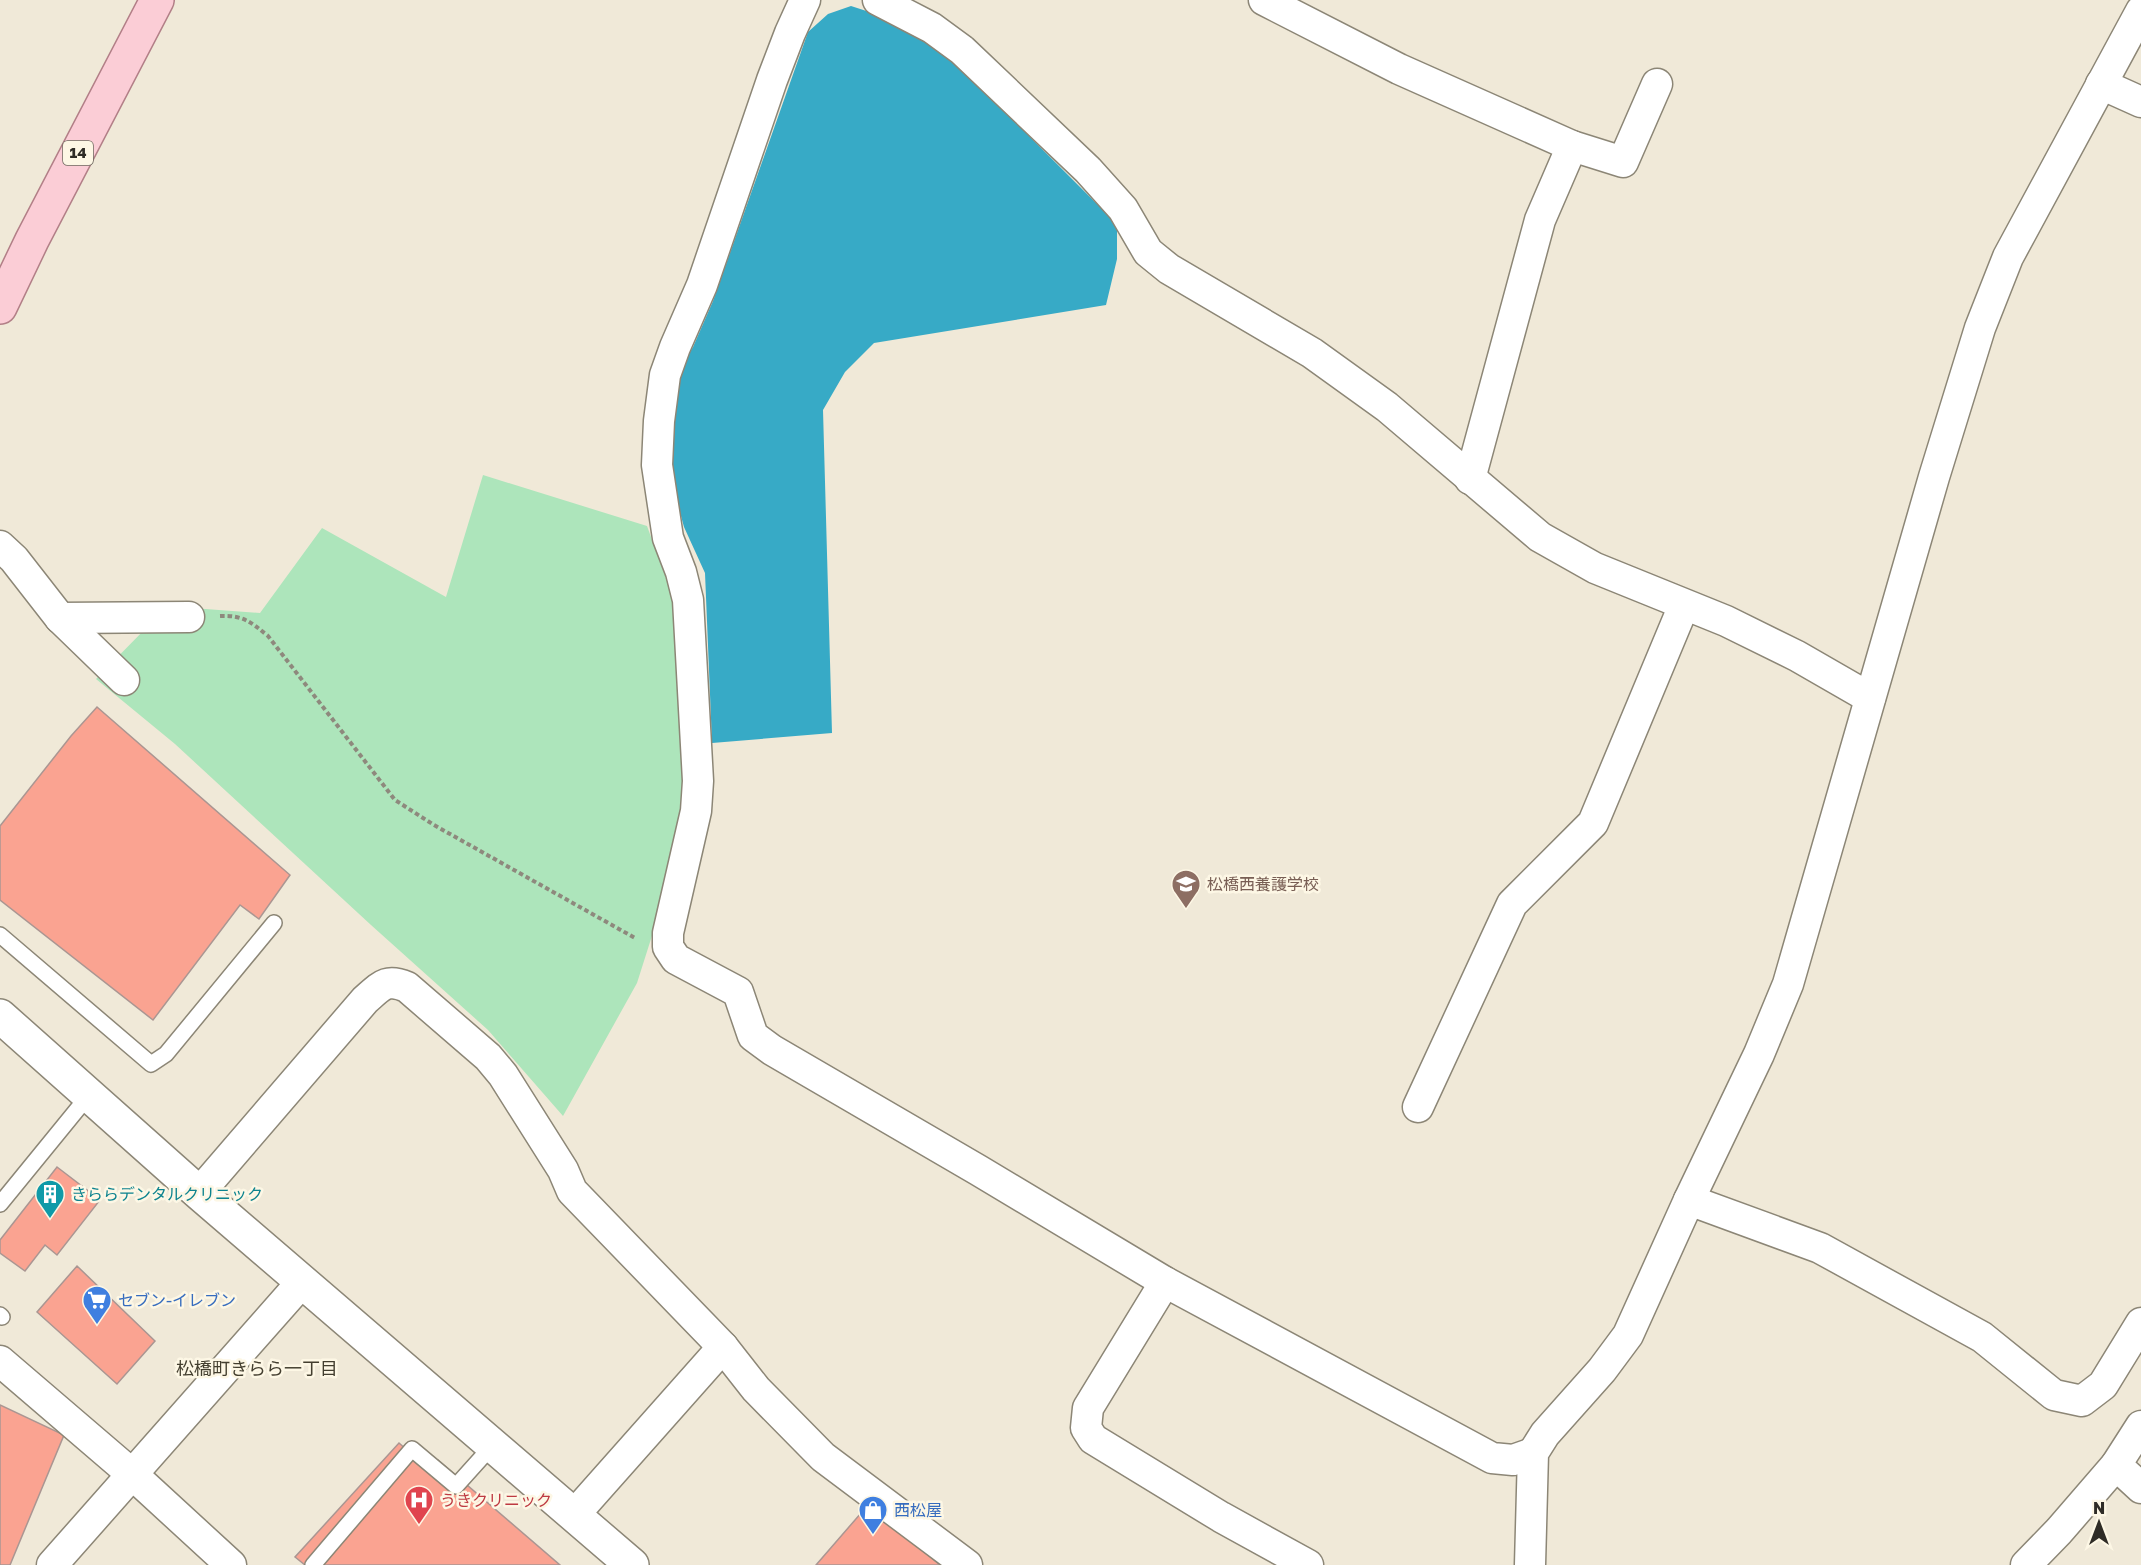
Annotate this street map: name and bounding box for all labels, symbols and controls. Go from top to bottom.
road number: 14 [63,141,93,165]
school or university icon: 松橋西養護学校 [1170,868,1202,910]
place label: 松橋西養護学校 [1207,874,1319,894]
building icon: きららデンタルクリニック [34,1178,66,1220]
place label: きららデンタルクリニック [71,1184,263,1204]
supermarket icon: セブン-イレブン [81,1284,113,1326]
place label: セブン-イレブン [118,1290,236,1310]
district label: 松橋町きらら一丁目 [176,1357,338,1379]
hospital icon: うきクリニック [403,1484,435,1526]
place label: うきクリニック [440,1490,552,1510]
north arrow [2069,1493,2129,1553]
shop icon: 西松屋 [857,1494,889,1536]
text: N [2093,1498,2105,1518]
place label: 西松屋 [894,1500,942,1520]

